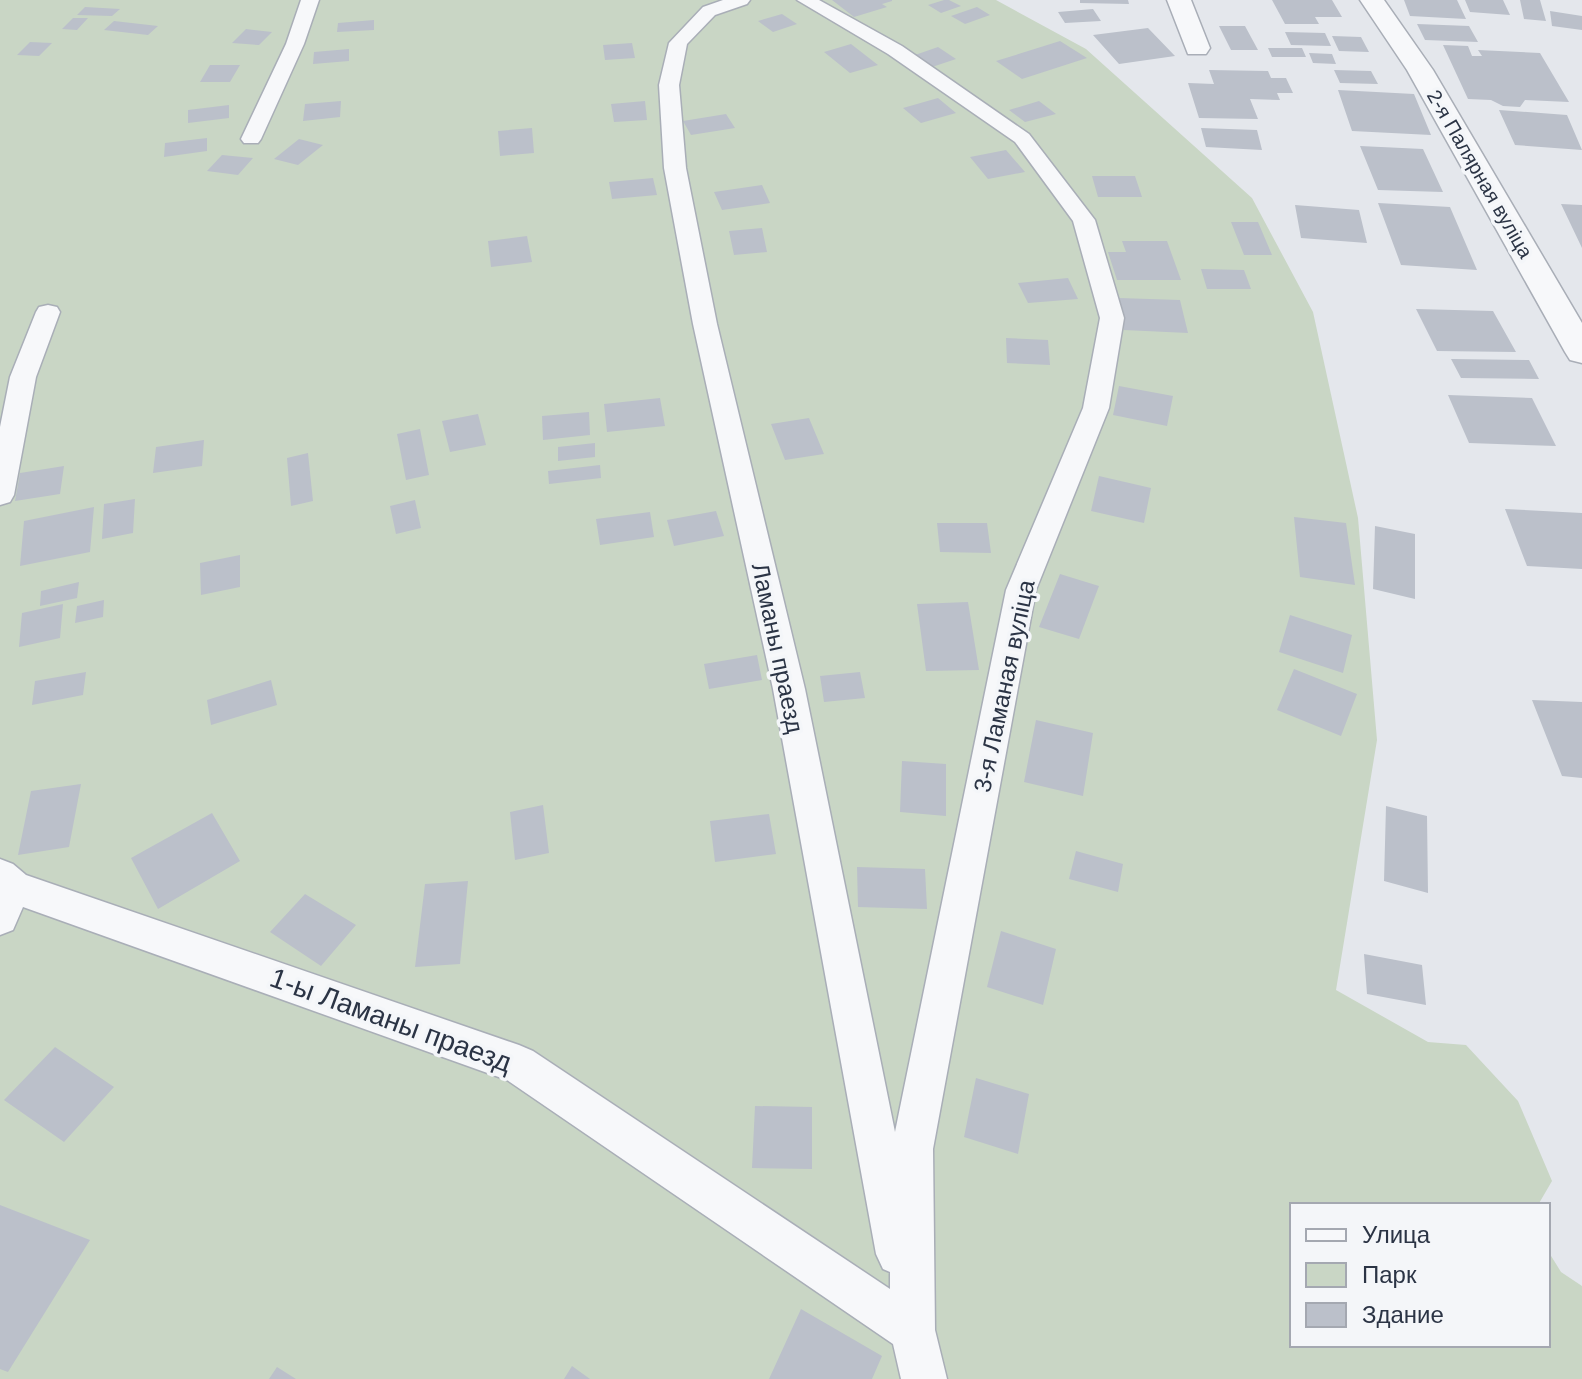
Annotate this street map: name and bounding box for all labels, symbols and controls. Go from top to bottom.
street label: 2-я Палярная вуліца [1423,86,1538,263]
street label: Ламаны праезд [747,561,809,735]
street label: 3-я Ламаная вуліца [968,577,1040,795]
street label: 1-ы Ламаны праезд [266,962,516,1078]
legend [1290,1203,1550,1347]
text: Улица [1362,1221,1431,1248]
text: Парк [1362,1261,1417,1288]
text: Здание [1362,1301,1444,1328]

